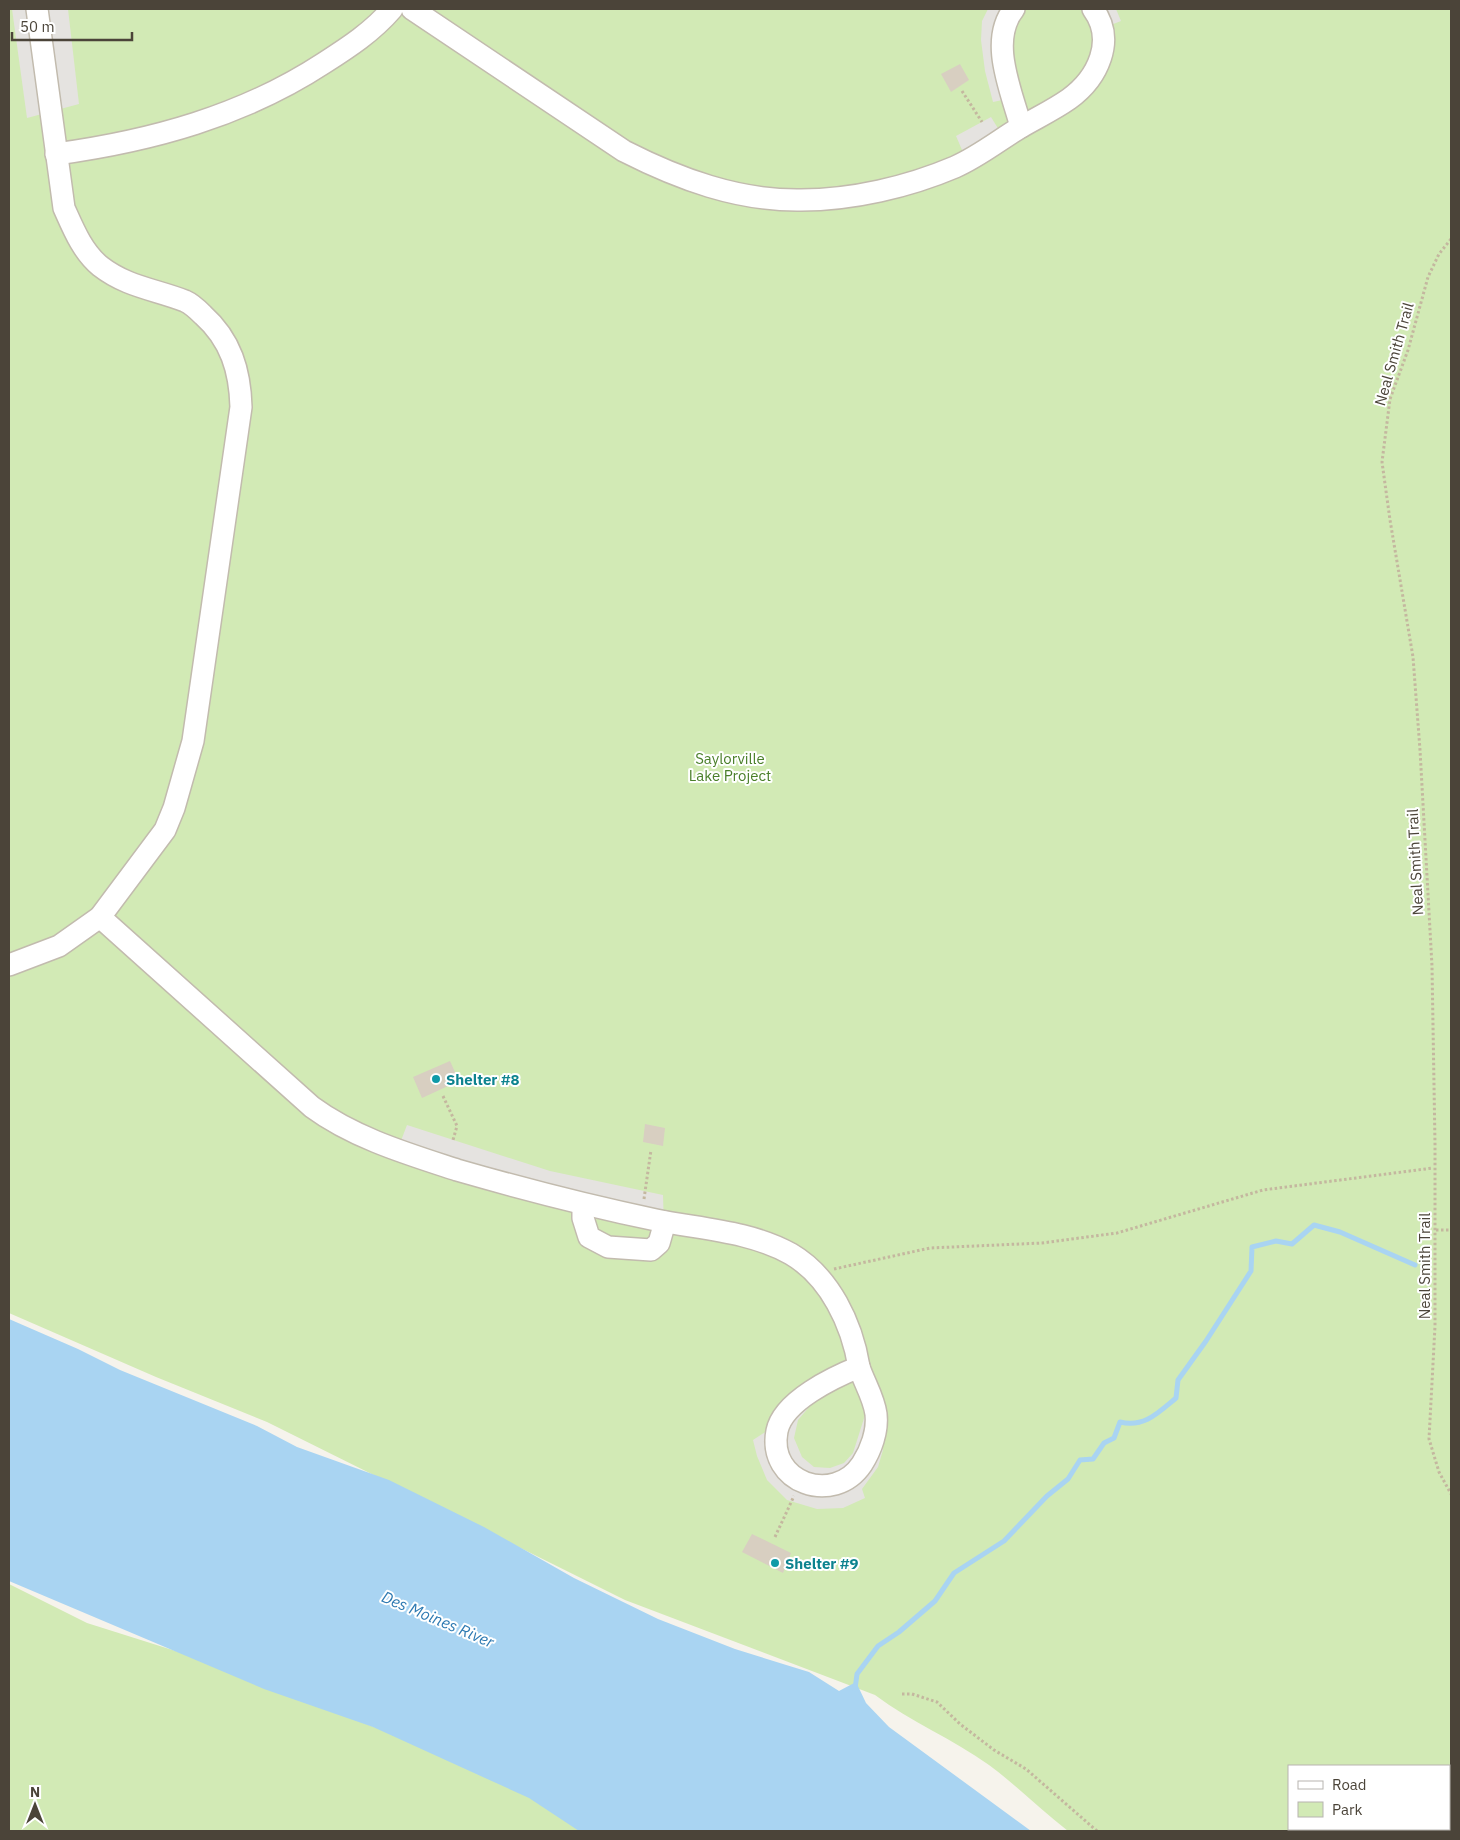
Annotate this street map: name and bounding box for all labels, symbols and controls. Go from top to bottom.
scale bar [12,10,132,42]
text: 50 m [20,17,55,36]
street label: Neal Smith Trail [1370,300,1418,408]
park label: Saylorville Lake Project [689,749,771,785]
street label: Neal Smith Trail [1403,808,1427,916]
place label: Shelter #8 [446,1070,519,1089]
marker: Shelter #8 [430,1073,442,1085]
street label: Neal Smith Trail [1415,1213,1434,1319]
place label: Shelter #9 [785,1554,858,1573]
marker: Shelter #9 [769,1557,781,1569]
water label: Des Moines River [379,1586,498,1652]
legend [1288,1765,1450,1830]
text: Road [1332,1775,1367,1794]
north arrow [10,1780,60,1830]
text: N [30,1783,40,1801]
text: Park [1332,1800,1362,1819]

